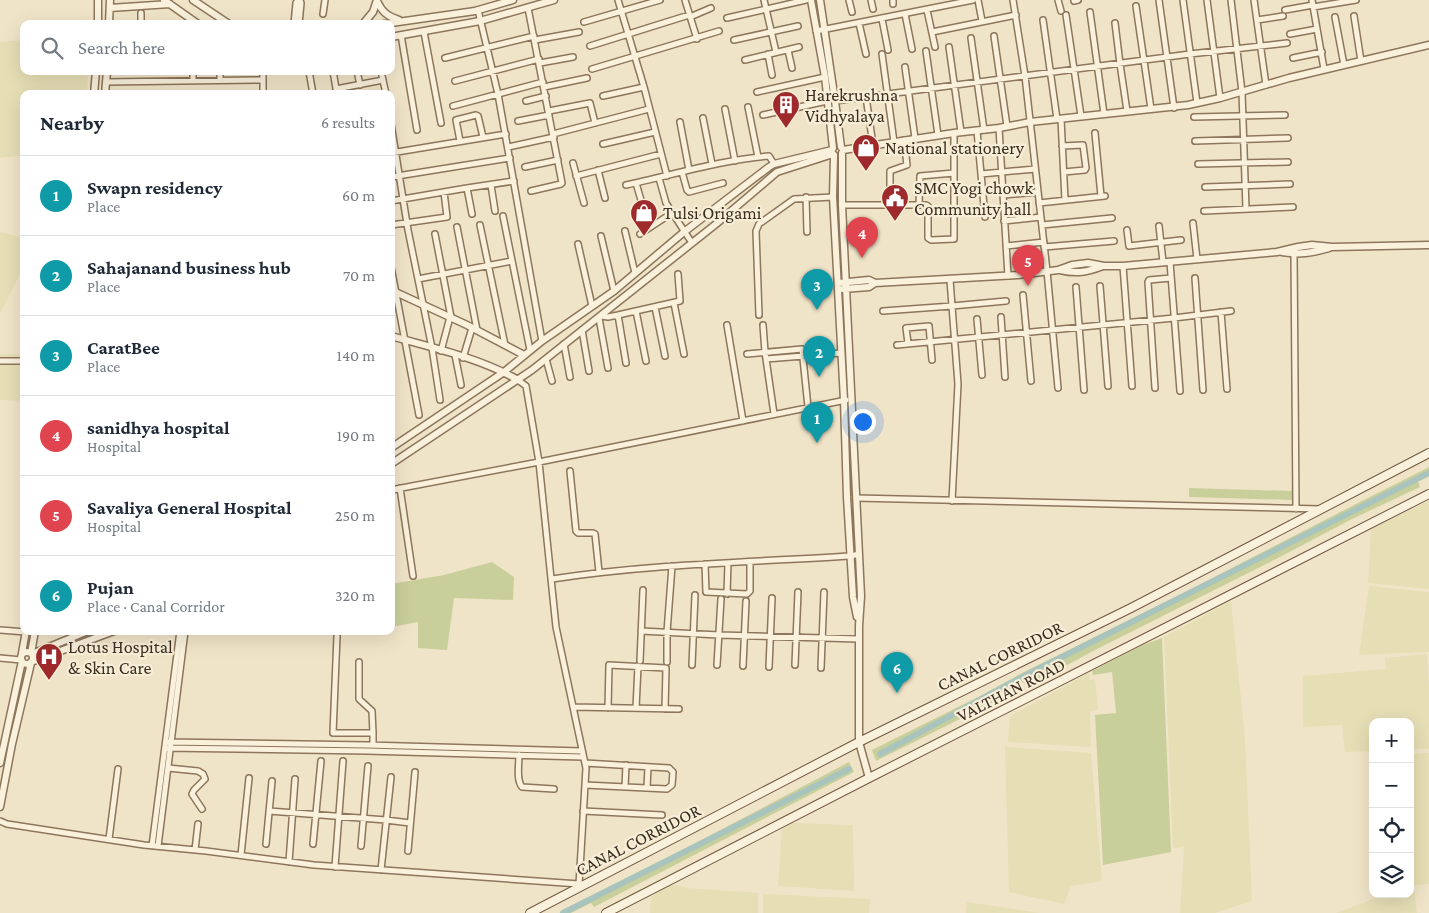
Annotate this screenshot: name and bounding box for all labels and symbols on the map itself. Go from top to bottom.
place label: Harekrushna Vidhyalaya [805,85,898,126]
building icon: Harekrushna Vidhyalaya [771,90,801,129]
shop icon: National stationery [851,133,881,172]
place label: National stationery [885,138,1025,158]
place label: SMC Yogi chowk Community hall [914,178,1034,219]
public building icon: SMC Yogi chowk Community hall [880,183,910,222]
shop icon: Tulsi Origami [629,198,659,237]
place label: Tulsi Origami [663,203,762,223]
pin: 4 [846,217,878,258]
pin: 5 [1012,245,1044,286]
pin: 3 [801,269,833,310]
pin: 2 [803,336,835,377]
pin: 1 [801,402,833,443]
your location [850,409,876,435]
street label: CANAL CORRIDOR [934,617,1067,695]
place label: Lotus Hospital & Skin Care [68,637,173,678]
hospital icon: Lotus Hospital & Skin Care [34,642,64,681]
pin: 6 [881,652,913,693]
street label: VALTHAN ROAD [954,654,1068,726]
street label: CANAL CORRIDOR [572,800,704,880]

